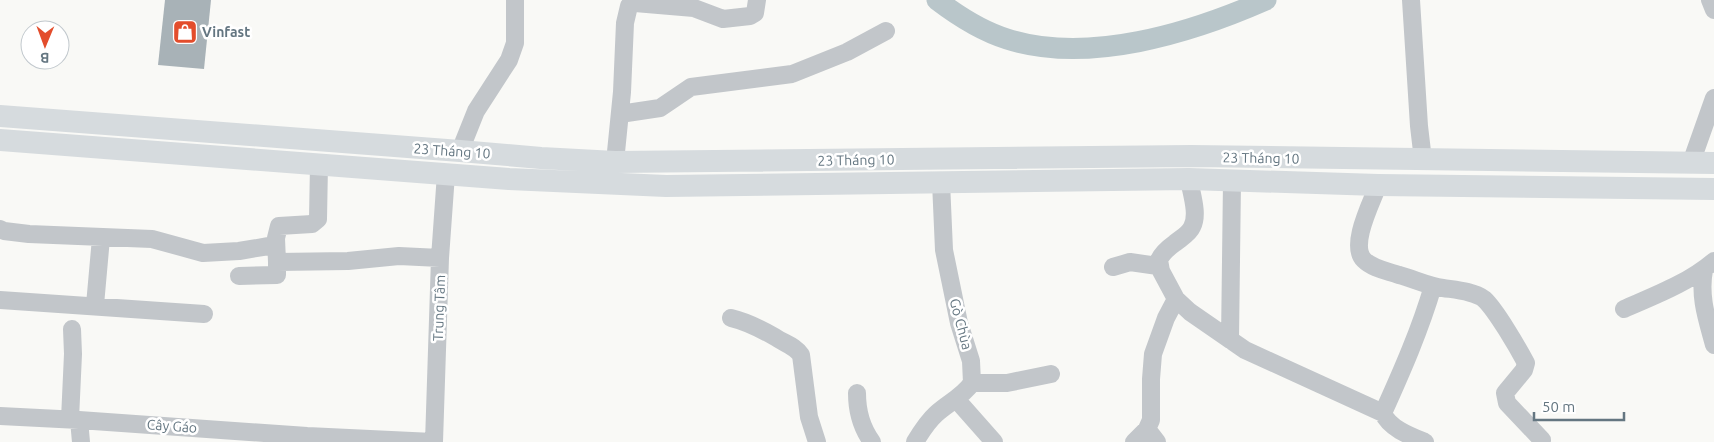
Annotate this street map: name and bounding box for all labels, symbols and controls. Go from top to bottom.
shop icon: Vinfast [172,19,198,45]
north arrow [20,20,70,70]
place label: Vinfast [202,24,250,40]
text: B [40,50,50,66]
street label: 23 Tháng 10 [413,140,491,162]
street label: 23 Tháng 10 [1222,149,1300,167]
street label: 23 Tháng 10 [817,151,895,169]
street label: Trung Tâm [430,275,448,341]
street label: Gò Chùa [946,297,976,351]
scale bar [1534,390,1624,422]
text: 50 m [1542,398,1575,415]
street label: Cây Gáo [146,416,198,436]

